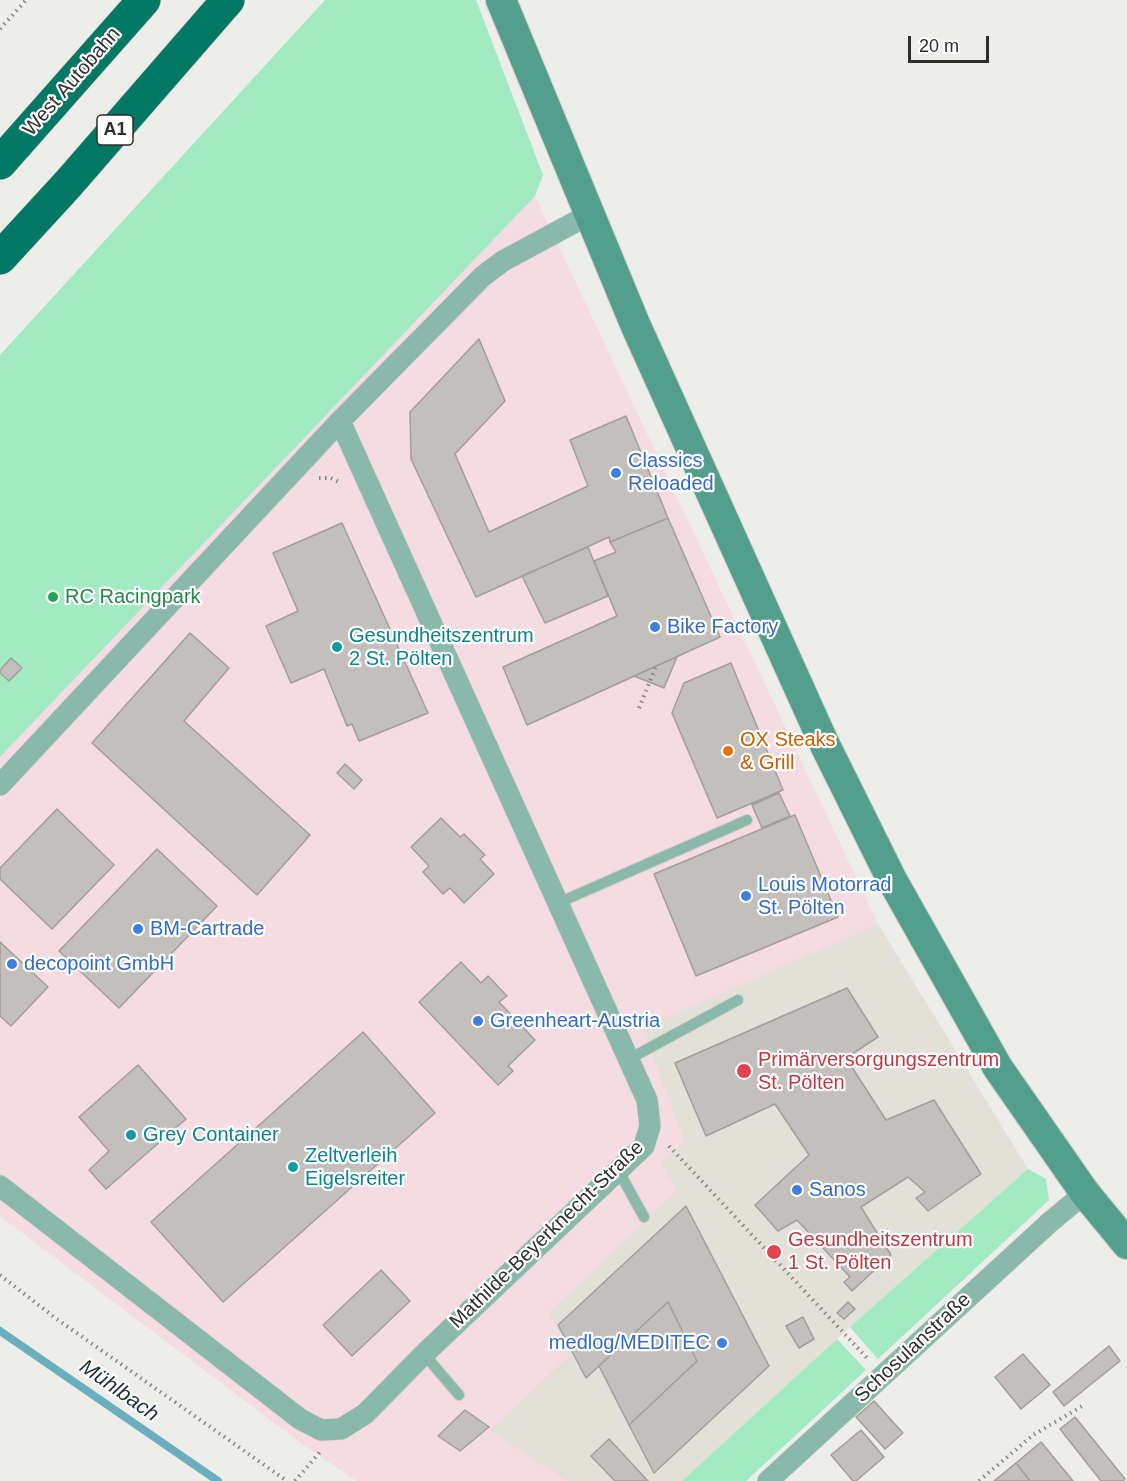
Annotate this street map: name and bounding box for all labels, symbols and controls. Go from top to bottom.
street label: West Autobahn [18,23,126,141]
scale bar [911,24,992,62]
text: 20 m [919,36,959,56]
road number: A1 [97,115,133,145]
place label: Classics Reloaded [628,449,714,496]
marker: Classics Reloaded [609,466,623,480]
place label: RC Racingpark [65,585,201,609]
marker: RC Racingpark [46,590,60,604]
place label: Bike Factory [667,615,778,639]
marker: Bike Factory [648,620,662,634]
place label: Gesundheitszentrum 2 St. Pölten [349,624,534,671]
marker: Gesundheitszentrum 2 St. Pölten [330,640,344,654]
place label: OX Steaks & Grill [740,728,836,775]
marker: OX Steaks & Grill [721,744,735,758]
place label: Louis Motorrad St. Pölten [758,873,891,920]
marker: Louis Motorrad St. Pölten [739,889,753,903]
place label: BM-Cartrade [150,917,264,941]
marker: BM-Cartrade [131,922,145,936]
place label: decopoint GmbH [24,952,174,976]
marker: decopoint GmbH [5,957,19,971]
place label: Greenheart-Austria [490,1009,660,1033]
marker: Greenheart-Austria [471,1014,485,1028]
place label: Primärversorgungszentrum St. Pölten [758,1048,999,1095]
marker: Primärversorgungszentrum St. Pölten [735,1062,753,1080]
place label: Grey Container [143,1123,279,1147]
marker: Grey Container [124,1128,138,1142]
street label: Mathilde-Beyerknecht-Straße [445,1136,649,1334]
place label: Zeltverleih Eigelsreiter [305,1144,405,1191]
marker: Zeltverleih Eigelsreiter [286,1160,300,1174]
place label: Sanos [809,1178,866,1202]
marker: Sanos [790,1183,804,1197]
place label: Gesundheitszentrum 1 St. Pölten [788,1228,973,1275]
marker: Gesundheitszentrum 1 St. Pölten [765,1243,783,1261]
street label: Schosulanstraße [850,1288,976,1408]
place label: medlog/MEDITEC [549,1331,710,1355]
marker: medlog/MEDITEC [715,1336,729,1350]
water label: Mühlbach [74,1355,164,1427]

